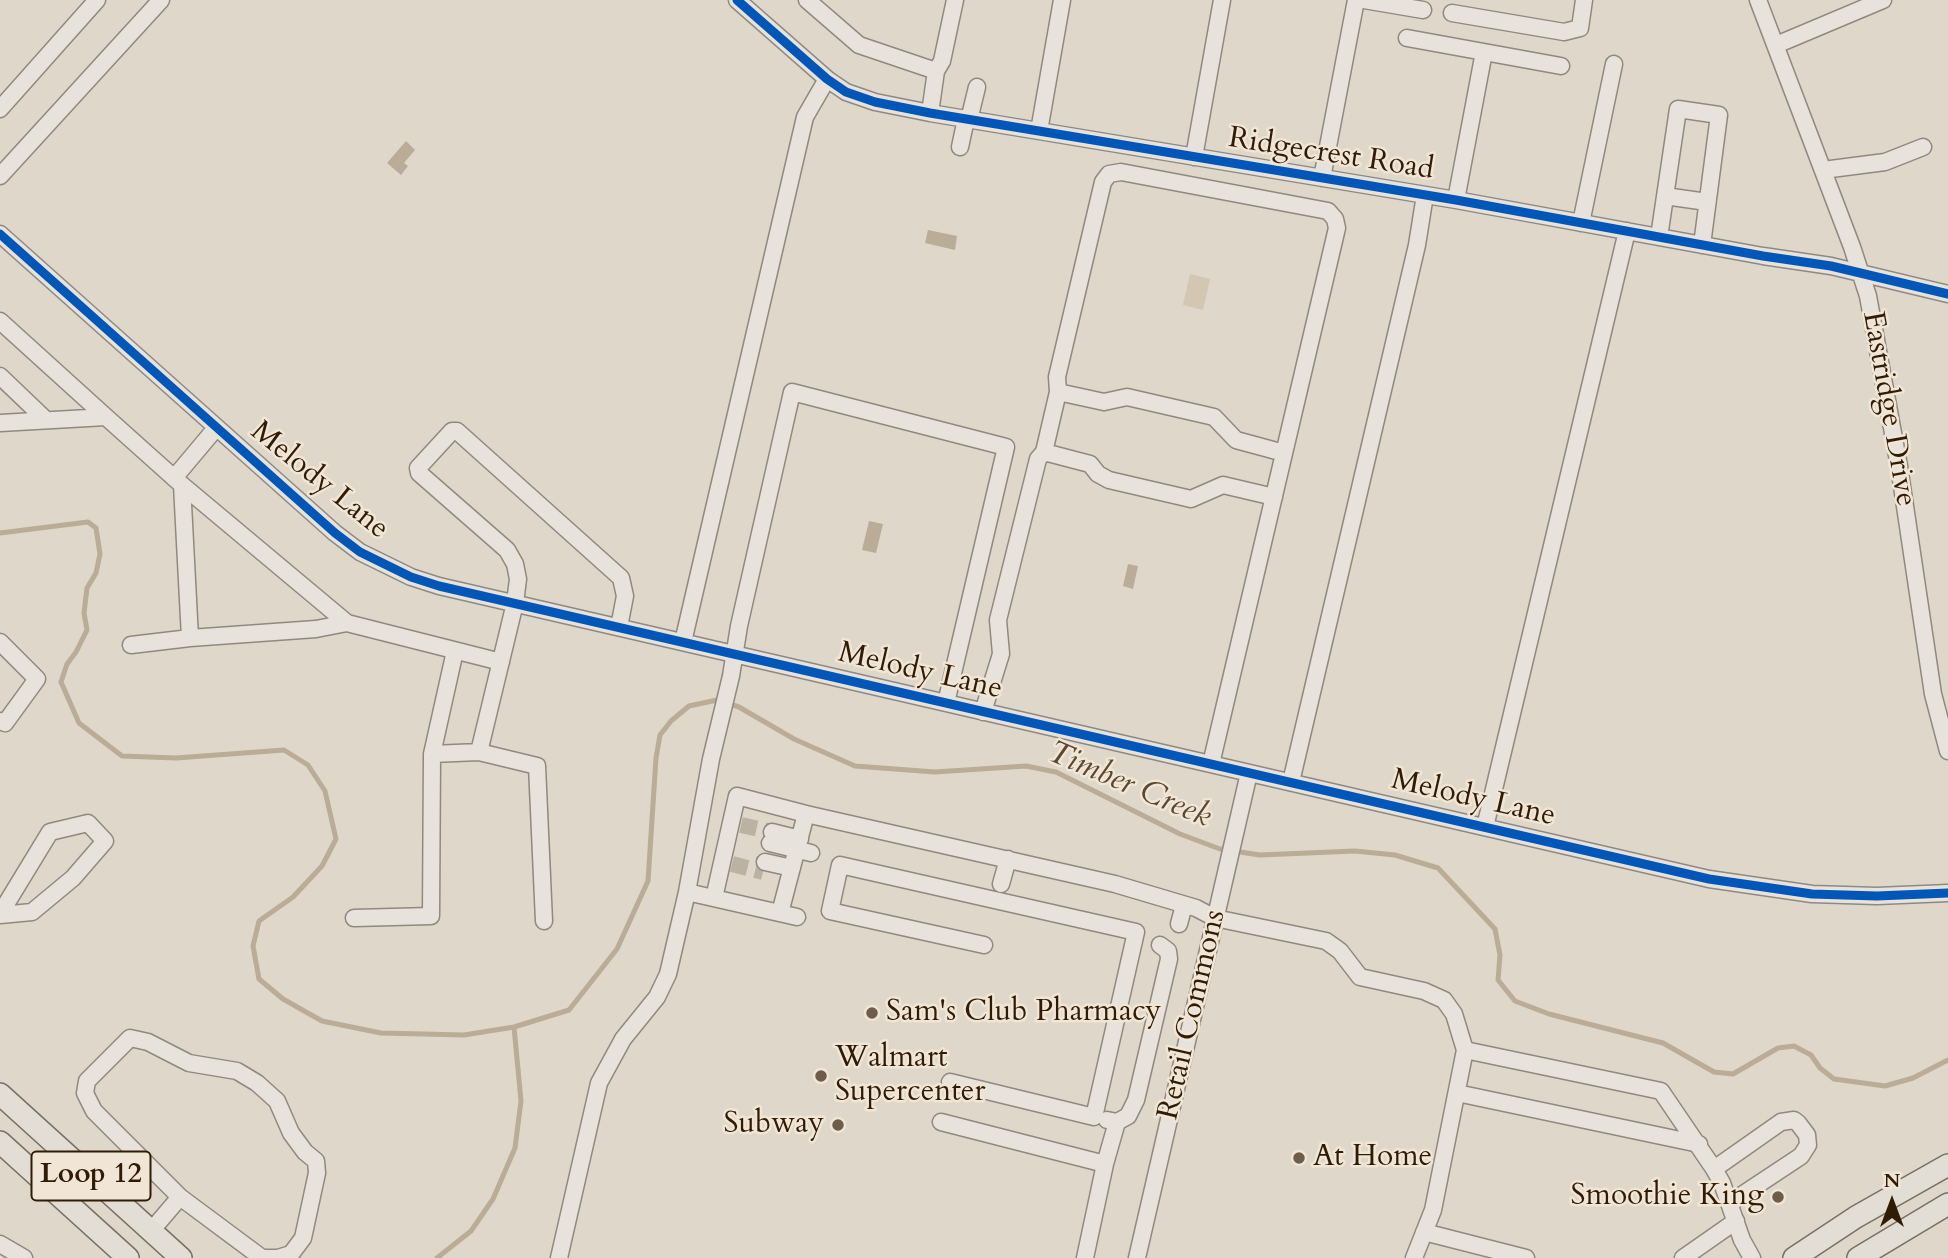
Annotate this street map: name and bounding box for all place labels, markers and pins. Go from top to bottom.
place label: Sam's Club Pharmacy [886,995,1161,1031]
marker: Sam's Club Pharmacy [864,1005,880,1021]
place label: Walmart Supercenter [835,1041,985,1112]
marker: Walmart Supercenter [813,1068,829,1084]
place label: Subway [724,1107,824,1143]
marker: Subway [830,1117,846,1133]
place label: At Home [1313,1140,1432,1176]
marker: At Home [1291,1150,1307,1166]
place label: Smoothie King [1570,1179,1764,1215]
marker: Smoothie King [1770,1189,1786,1205]

